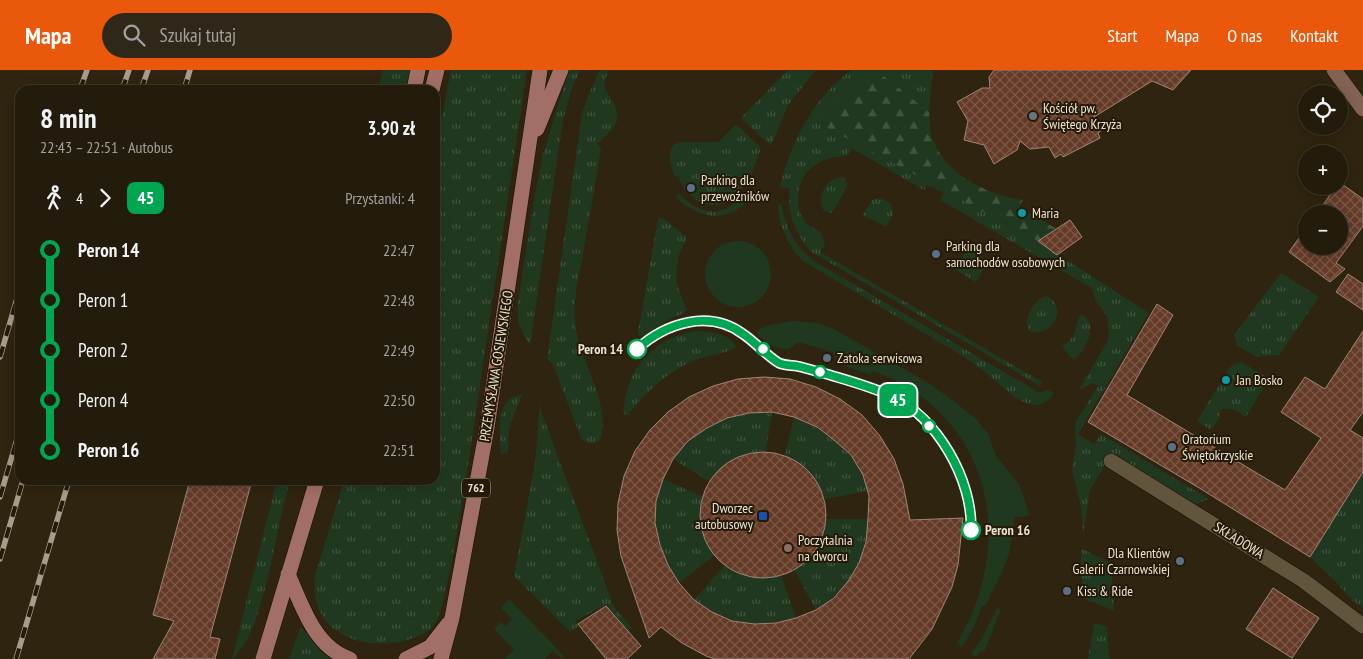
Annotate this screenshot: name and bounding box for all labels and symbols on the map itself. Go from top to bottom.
place label: Kościół pw. Świętego Krzyża [1043,99,1122,133]
marker: Kościół pw. Świętego Krzyża [1027,110,1039,122]
place label: Parking dla przewoźników [701,171,770,205]
marker: Parking dla przewoźników [685,182,697,194]
place label: Maria [1032,204,1059,222]
marker: Maria [1016,207,1028,219]
place label: Parking dla samochodów osobowych [946,237,1065,271]
marker: Parking dla samochodów osobowych [930,248,942,260]
street label: PRZEMYSŁAWA GOSIEWSKIEGO [475,289,517,443]
marker: Peron 14 [627,339,647,359]
place label: Peron 14 [578,340,623,358]
unlabelled marker [756,342,770,356]
place label: Zatoka serwisowa [837,349,922,367]
marker: Zatoka serwisowa [821,352,833,364]
unlabelled marker [813,365,827,379]
place label: Jan Bosko [1235,371,1283,389]
marker: Jan Bosko [1220,374,1232,386]
line badge: 45 [876,384,920,416]
unlabelled marker [922,419,936,433]
place label: Oratorium Świętokrzyskie [1182,430,1253,464]
marker: Oratorium Świętokrzyskie [1166,441,1178,453]
road number: 762 [462,478,490,498]
place label: Dworzec autobusowy [695,499,754,533]
marker: Dworzec autobusowy [757,510,769,522]
street label: SKŁADOWA [1211,518,1268,563]
marker: Peron 16 [961,520,981,540]
place label: Peron 16 [985,521,1030,539]
place label: Poczytalnia na dworcu [798,531,853,565]
marker: Poczytalnia na dworcu [782,542,794,554]
place label: Dla Klientów Galerii Czarnowskiej [1073,544,1171,578]
marker: Dla Klientów Galerii Czarnowskiej [1174,555,1186,567]
place label: Kiss & Ride [1077,582,1133,600]
marker: Kiss & Ride [1061,585,1073,597]

